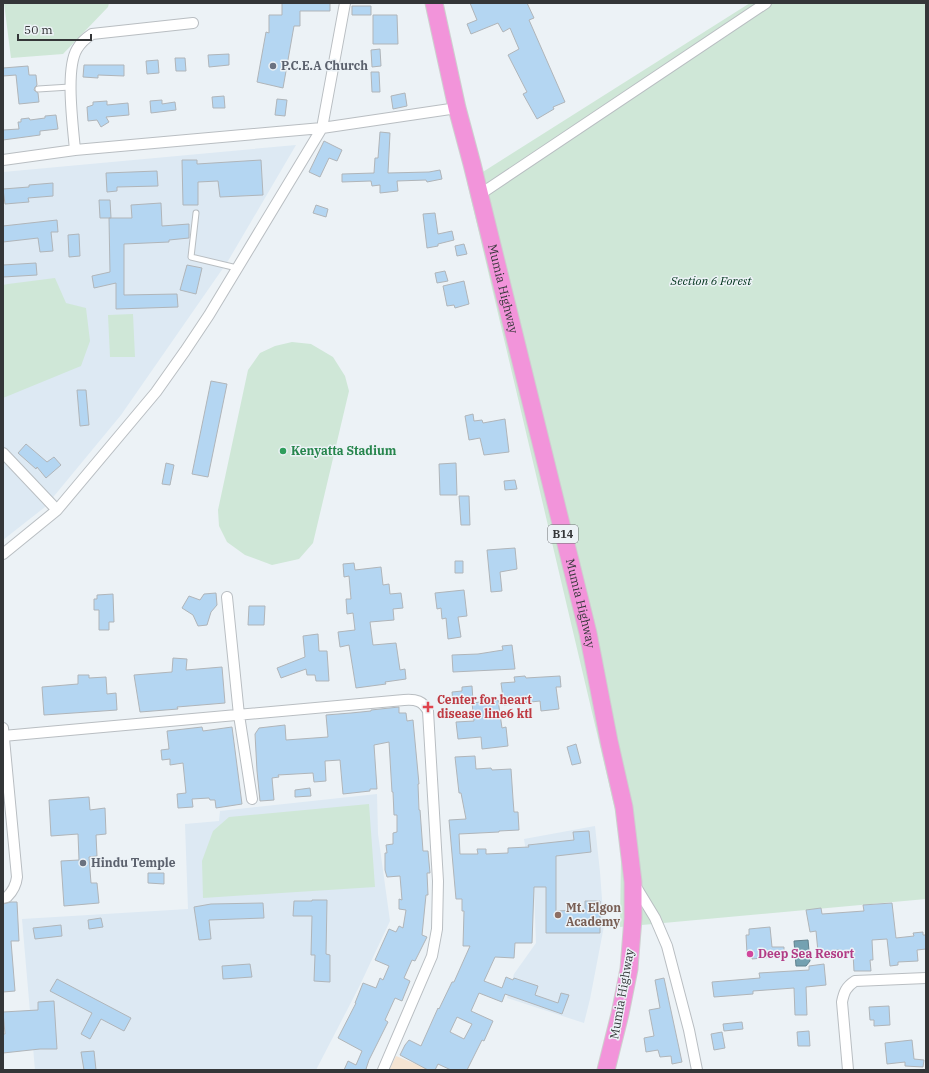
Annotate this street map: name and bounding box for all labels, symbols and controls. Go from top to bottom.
scale bar [18,16,91,42]
text: 50 m [24,22,53,37]
place label: P.C.E.A Church [281,58,368,73]
marker: P.C.E.A Church [268,61,278,71]
street label: Mumia Highway [485,242,522,336]
park label: Section 6 Forest [670,273,752,288]
place label: Kenyatta Stadium [291,443,397,458]
marker: Kenyatta Stadium [278,446,288,456]
road number: B14 [548,525,578,543]
street label: Mumia Highway [563,557,599,650]
place label: Center for heart disease line6 ktl [437,692,533,721]
marker: Center for heart disease line6 ktl [422,701,434,713]
place label: Hindu Temple [91,855,176,870]
marker: Hindu Temple [78,858,88,868]
place label: Mt. Elgon Academy [566,900,621,929]
marker: Mt. Elgon Academy [553,910,563,920]
place label: Deep Sea Resort [758,946,855,961]
street label: Mumia Highway [606,947,637,1040]
marker: Deep Sea Resort [745,949,755,959]

